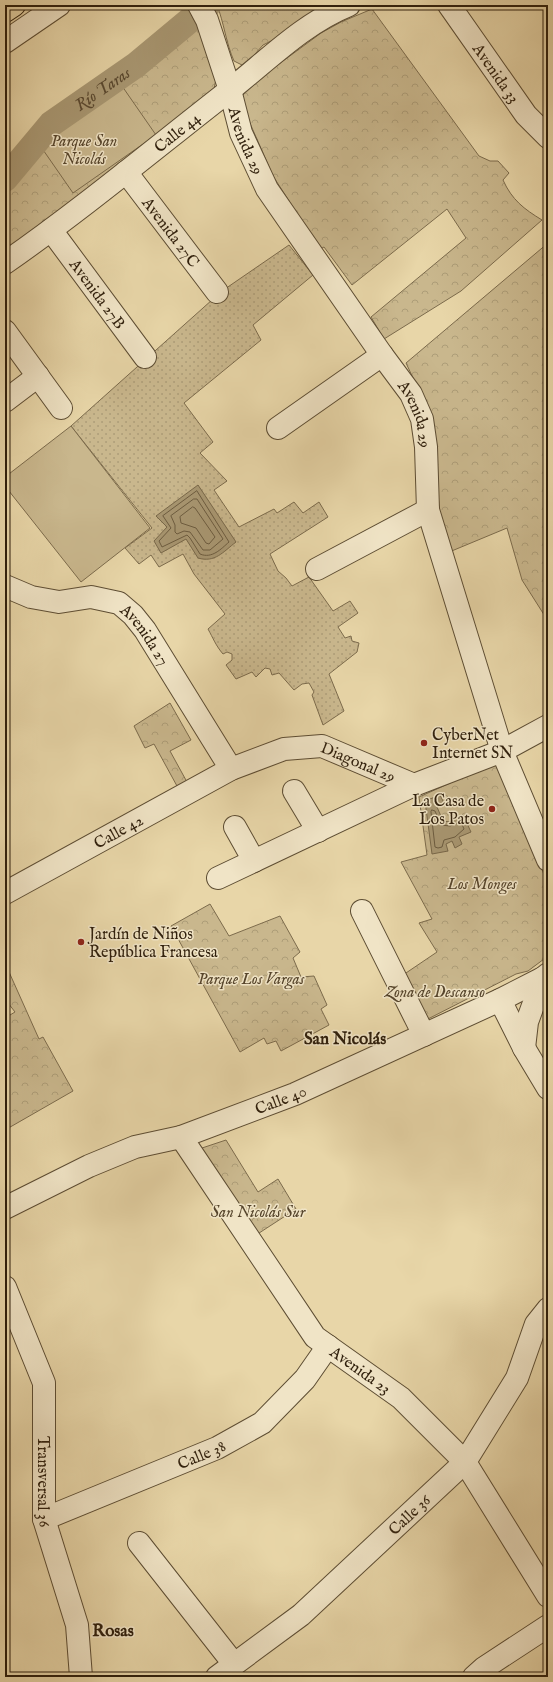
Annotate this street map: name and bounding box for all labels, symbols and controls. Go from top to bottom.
street label: Avenida 33 [467,40,523,108]
water label: Río Taras [71,63,135,116]
street label: Avenida 29 [223,104,267,178]
street label: Calle 44 [151,109,205,158]
park label: Parque San Nicolás [51,132,117,170]
street label: Avenida 27C [136,193,203,272]
street label: Avenida 27B [63,255,129,334]
street label: Avenida 29 [392,376,434,449]
street label: Avenida 27 [115,600,173,670]
place label: CyberNet Internet SN [432,726,513,764]
marker: CyberNet Internet SN [419,738,429,748]
street label: Diagonal 29 [317,739,398,788]
place label: La Casa de Los Patos [412,792,484,830]
marker: La Casa de Los Patos [487,804,497,814]
street label: Calle 42 [91,811,147,854]
park label: Los Monges [446,875,517,895]
place label: Jardín de Niños República Francesa [87,925,218,963]
marker: Jardín de Niños República Francesa [76,937,86,947]
park label: Parque Los Vargas [198,970,305,990]
park label: Zona de Descanso [383,983,485,1003]
district label: San Nicolás [304,1029,386,1050]
street label: Calle 40 [253,1082,310,1120]
park label: San Nicolás Sur [211,1203,307,1223]
street label: Avenida 23 [325,1342,394,1400]
street label: Transversal 36 [32,1436,54,1530]
street label: Calle 38 [175,1437,230,1475]
street label: Calle 36 [385,1491,436,1540]
district label: Rosas [92,1621,134,1642]

